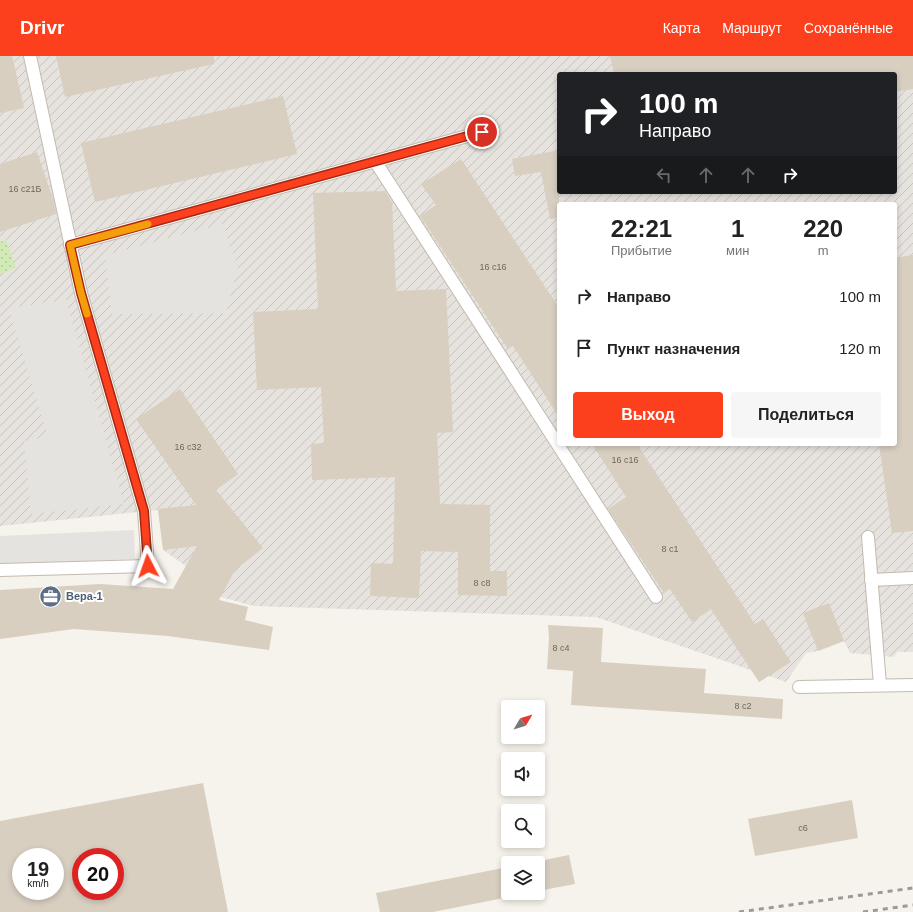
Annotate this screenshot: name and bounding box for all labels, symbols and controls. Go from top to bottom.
text: Drivr [20,17,64,38]
text: Карта [663,20,700,36]
text: Маршрут [722,20,782,36]
text: Сохранённые [804,20,893,36]
icon: right [573,88,625,140]
text: 100 m [639,88,718,119]
pin [465,115,499,149]
icon: arrive [471,121,493,143]
text: Направо [639,121,711,141]
icon: left [653,164,675,186]
icon: ahead [695,164,717,186]
icon: ahead [737,164,759,186]
icon: right [779,164,801,186]
house number: 16 с21Б [9,184,42,194]
text: 22:21 [611,215,672,242]
text: 1 [731,215,744,242]
text: 220 [803,215,843,242]
text: Прибытие [611,243,672,258]
text: мин [726,243,749,258]
text: m [818,243,829,258]
house number: 16 с16 [479,262,507,272]
icon: right [573,285,595,307]
text: Направо [607,288,671,305]
text: 100 m [839,288,881,305]
icon: arrive [573,337,595,359]
text: Пункт назначения [607,340,740,357]
text: 120 m [839,340,881,357]
button: Выход [573,392,723,438]
button: Поделиться [731,392,881,438]
house number: 16 с32 [174,442,202,452]
house number: 16 с16 [611,455,639,465]
house number: 8 с1 [661,544,679,554]
position arrow [127,545,169,587]
house number: 8 с8 [473,578,491,588]
office icon: Вера-1 [38,583,64,609]
place label: Вера-1 [66,590,103,602]
house number: 8 с4 [552,643,570,653]
north arrow [501,700,545,744]
map controls [501,700,545,900]
house number: 8 с2 [734,701,752,711]
button: sound [501,752,545,796]
button: search [501,804,545,848]
house number: с6 [798,823,808,833]
speed limit sign: 20 [72,848,124,900]
button: layers [501,856,545,900]
text: 19 [27,858,49,880]
text: km/h [27,878,49,889]

